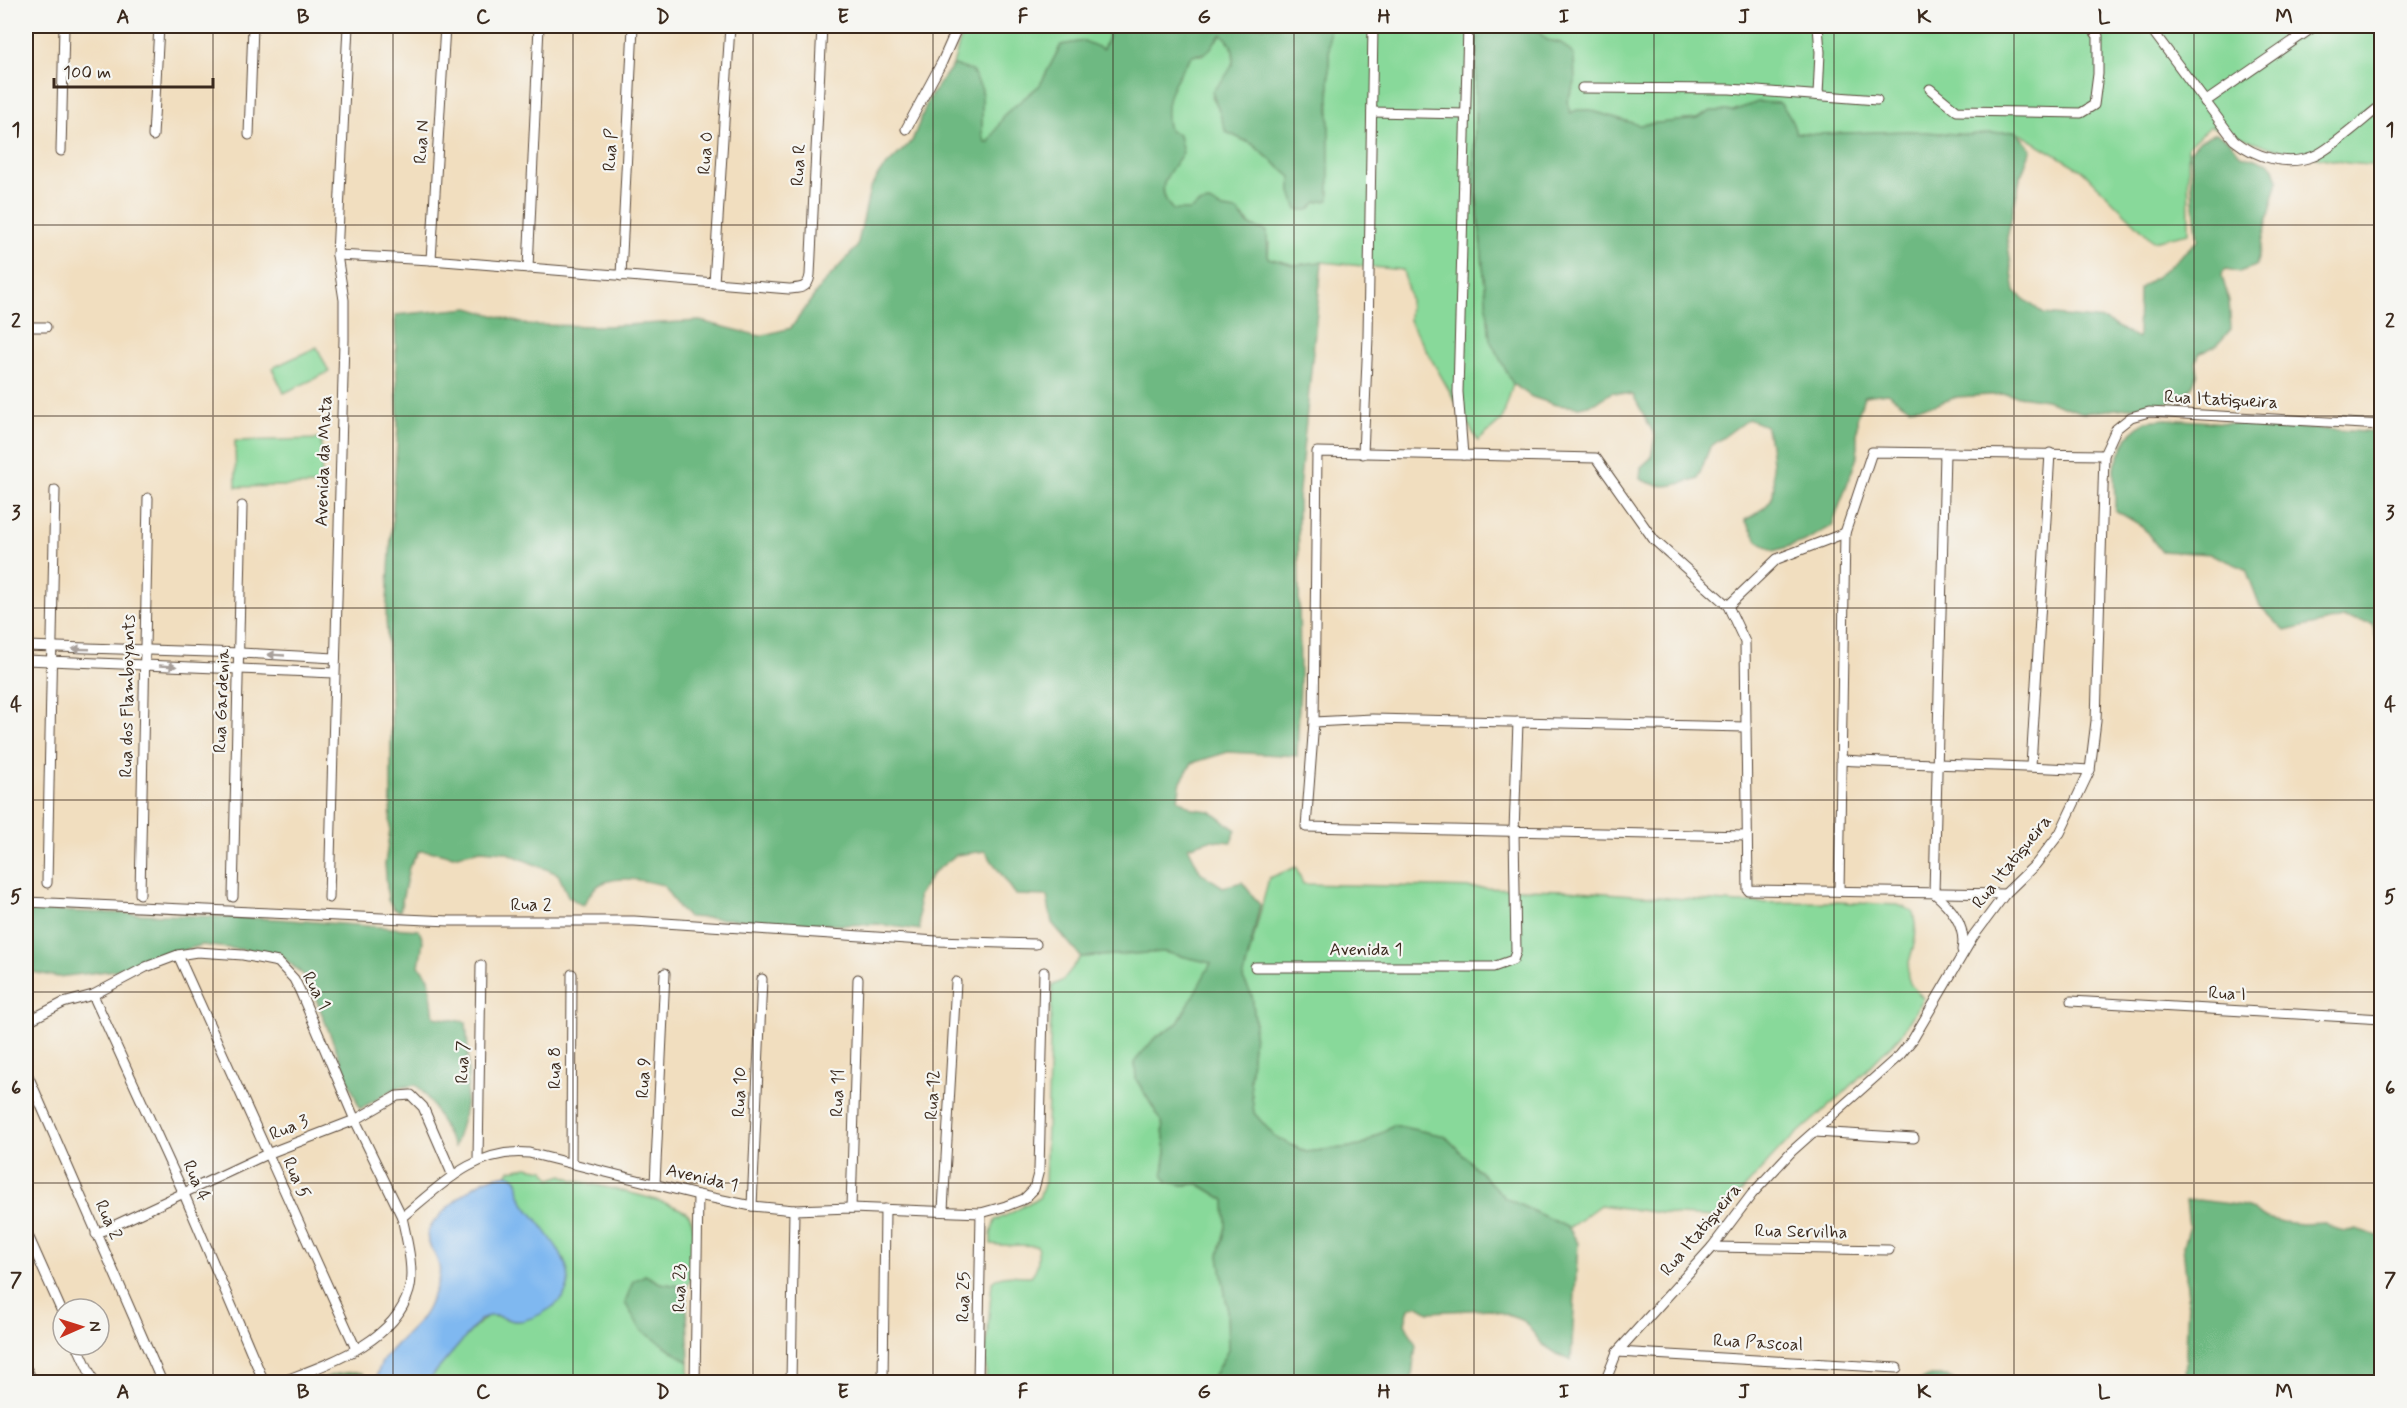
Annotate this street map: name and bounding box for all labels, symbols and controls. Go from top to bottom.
text: A [116,4,130,31]
text: B [297,4,310,31]
text: C [476,4,491,31]
text: D [656,4,670,31]
text: E [837,4,849,31]
text: F [1018,4,1029,31]
text: G [1197,4,1211,31]
text: H [1377,4,1391,31]
text: I [1559,4,1569,31]
text: J [1738,4,1750,31]
text: K [1917,4,1932,31]
text: L [2098,4,2111,31]
text: M [2275,4,2293,31]
scale bar [54,51,213,89]
text: 100 m [63,61,111,85]
text: 1 [12,117,20,144]
text: 1 [2386,117,2394,144]
street label: Rua N [409,119,435,165]
street label: Rua P [598,128,624,172]
street label: Rua O [693,131,719,175]
street label: Rua R [786,143,812,187]
text: 2 [11,308,21,335]
text: 2 [2385,308,2395,335]
street label: Rua Itatiqueira [2163,385,2279,415]
street label: Avenida da Mata [310,395,338,527]
text: 3 [11,500,21,527]
text: 3 [2385,500,2395,527]
street label: Rua dos Flamboyants [115,614,141,778]
one-way arrow [72,644,91,654]
street label: Rua Gardenia [208,648,236,754]
one-way arrow [267,650,286,659]
one-way arrow [158,661,177,670]
text: 4 [10,692,22,719]
text: 4 [2384,692,2396,719]
street label: Rua Itatiqueira [1967,810,2057,914]
text: 5 [10,884,22,911]
text: 5 [2384,884,2396,911]
street label: Rua 2 [510,893,552,917]
street label: Avenida 1 [1329,938,1403,962]
street label: Rua 1 [296,968,336,1014]
street label: Rua I [2208,981,2246,1007]
street label: Rua 7 [451,1040,475,1084]
street label: Rua 8 [543,1047,567,1089]
street label: Rua 9 [631,1057,657,1099]
street label: Rua 10 [727,1066,753,1118]
street label: Rua 11 [825,1069,851,1117]
street label: Rua 12 [920,1069,946,1121]
text: 6 [11,1075,21,1102]
text: 6 [2385,1075,2395,1102]
street label: Rua 3 [266,1109,312,1147]
street label: Rua 5 [276,1153,316,1203]
street label: Rua 4 [176,1157,216,1205]
street label: Avenida 1 [664,1158,740,1198]
street label: Rua Itatiqueira [1655,1179,1747,1281]
street label: Rua 2 [89,1196,127,1244]
street label: Rua Servilha [1754,1219,1848,1245]
street label: Rua 23 [668,1263,692,1313]
text: 7 [10,1267,22,1294]
text: 7 [2384,1267,2396,1294]
street label: Rua 25 [952,1271,976,1323]
north arrow [51,1297,111,1357]
text: N [84,1320,105,1332]
street label: Rua Pascoal [1712,1329,1804,1357]
text: A [116,1379,130,1406]
text: B [297,1379,310,1406]
text: C [476,1379,491,1406]
text: D [656,1379,670,1406]
text: E [837,1379,849,1406]
text: F [1018,1379,1029,1406]
text: G [1197,1379,1211,1406]
text: H [1377,1379,1391,1406]
text: I [1559,1379,1569,1406]
text: J [1738,1379,1750,1406]
text: K [1917,1379,1932,1406]
text: L [2098,1379,2111,1406]
text: M [2275,1379,2293,1406]

